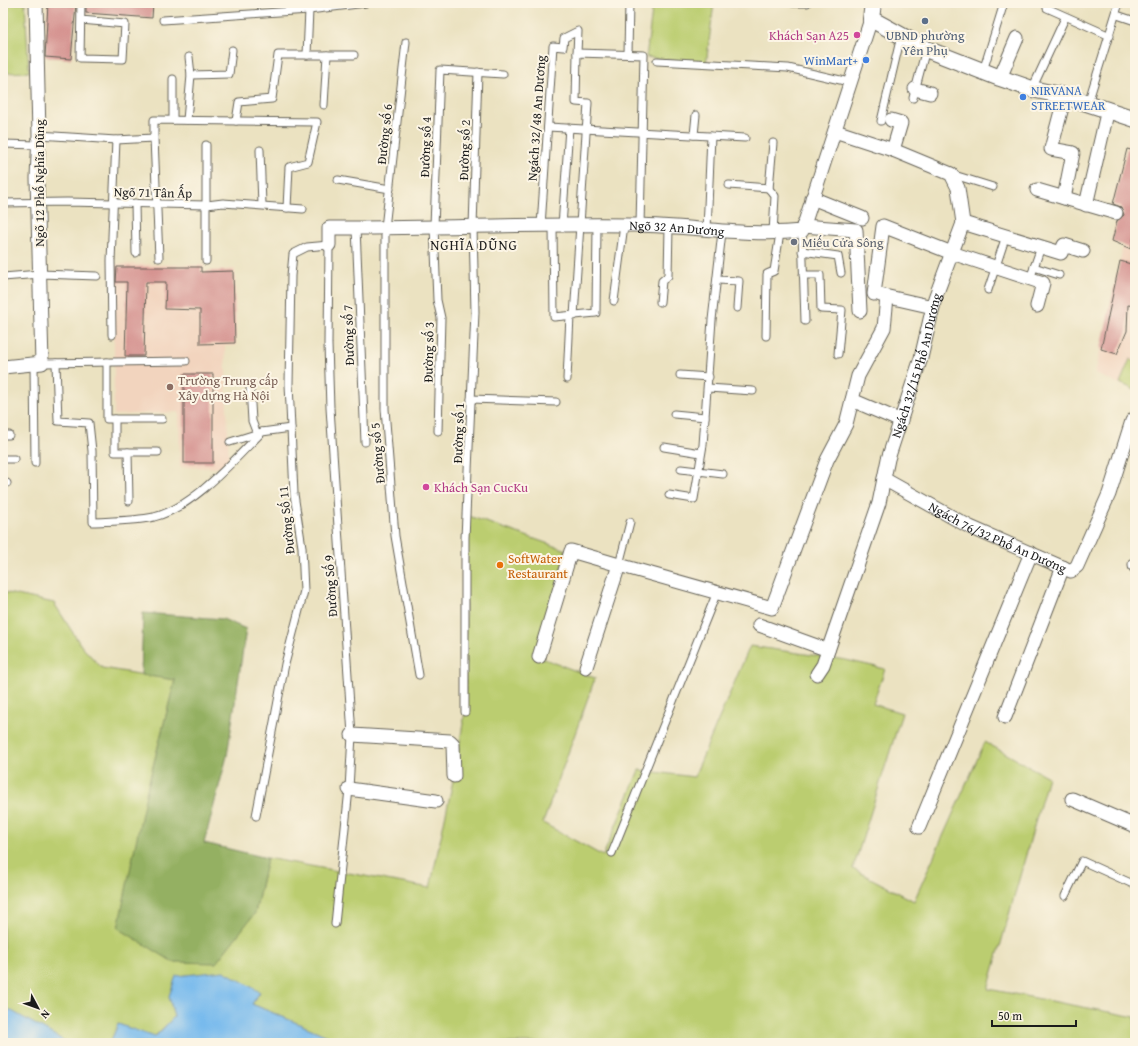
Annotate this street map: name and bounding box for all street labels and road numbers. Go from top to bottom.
street label: Ngách 32/48 An Dương [523,54,550,182]
street label: Đường số 6 [372,103,397,165]
street label: Đường số 4 [415,116,436,178]
street label: Ngõ 12 Phố Nghĩa Dũng [30,119,49,247]
street label: Đường số 2 [454,119,475,181]
street label: Ngõ 71 Tân Ấp [114,182,192,203]
street label: Ngõ 32 An Dương [629,216,726,241]
street label: Ngách 32/15 Phố An Dương [887,290,946,440]
street label: Đường số 7 [338,304,359,366]
street label: Đường số 3 [418,321,439,383]
street label: Đường số 1 [448,402,469,464]
street label: Đường số 5 [365,422,390,484]
street label: Đường Số 11 [273,485,300,555]
street label: Ngách 76/32 Phố An Dương [925,497,1070,578]
street label: Đường Số 9 [319,554,342,618]

